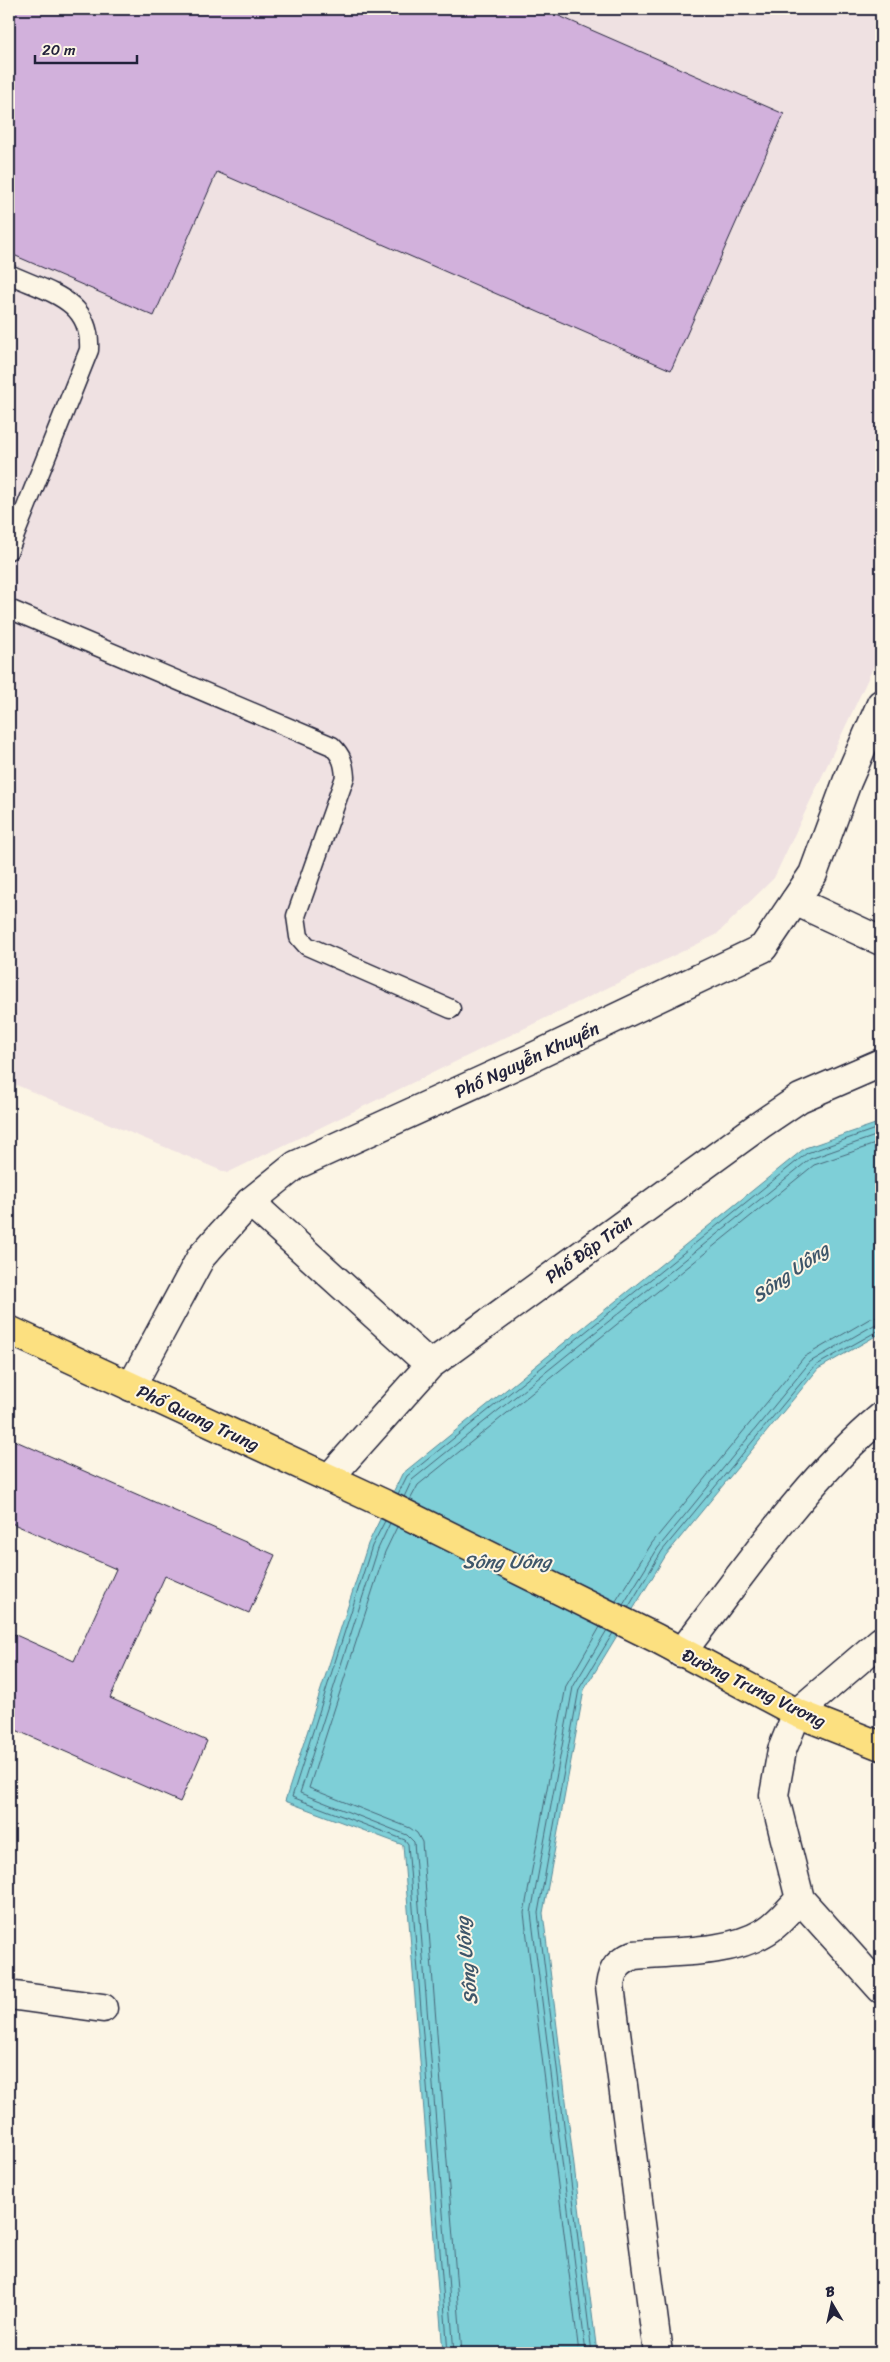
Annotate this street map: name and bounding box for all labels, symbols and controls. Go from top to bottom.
scale bar [35,32,138,64]
text: 20 m [42,37,76,63]
street label: Phố Nguyễn Khuyến [449,1012,605,1108]
street label: Phố Đập Tràn [538,1206,640,1292]
water label: Sông Uông [745,1233,837,1311]
street label: Phố Quang Trung [131,1376,265,1460]
water label: Sông Uông [463,1545,553,1578]
street label: Đường Trưng Vương [676,1639,832,1737]
water label: Sông Uông [445,1914,488,2007]
text: B [824,2279,837,2305]
north arrow [808,2280,858,2330]

